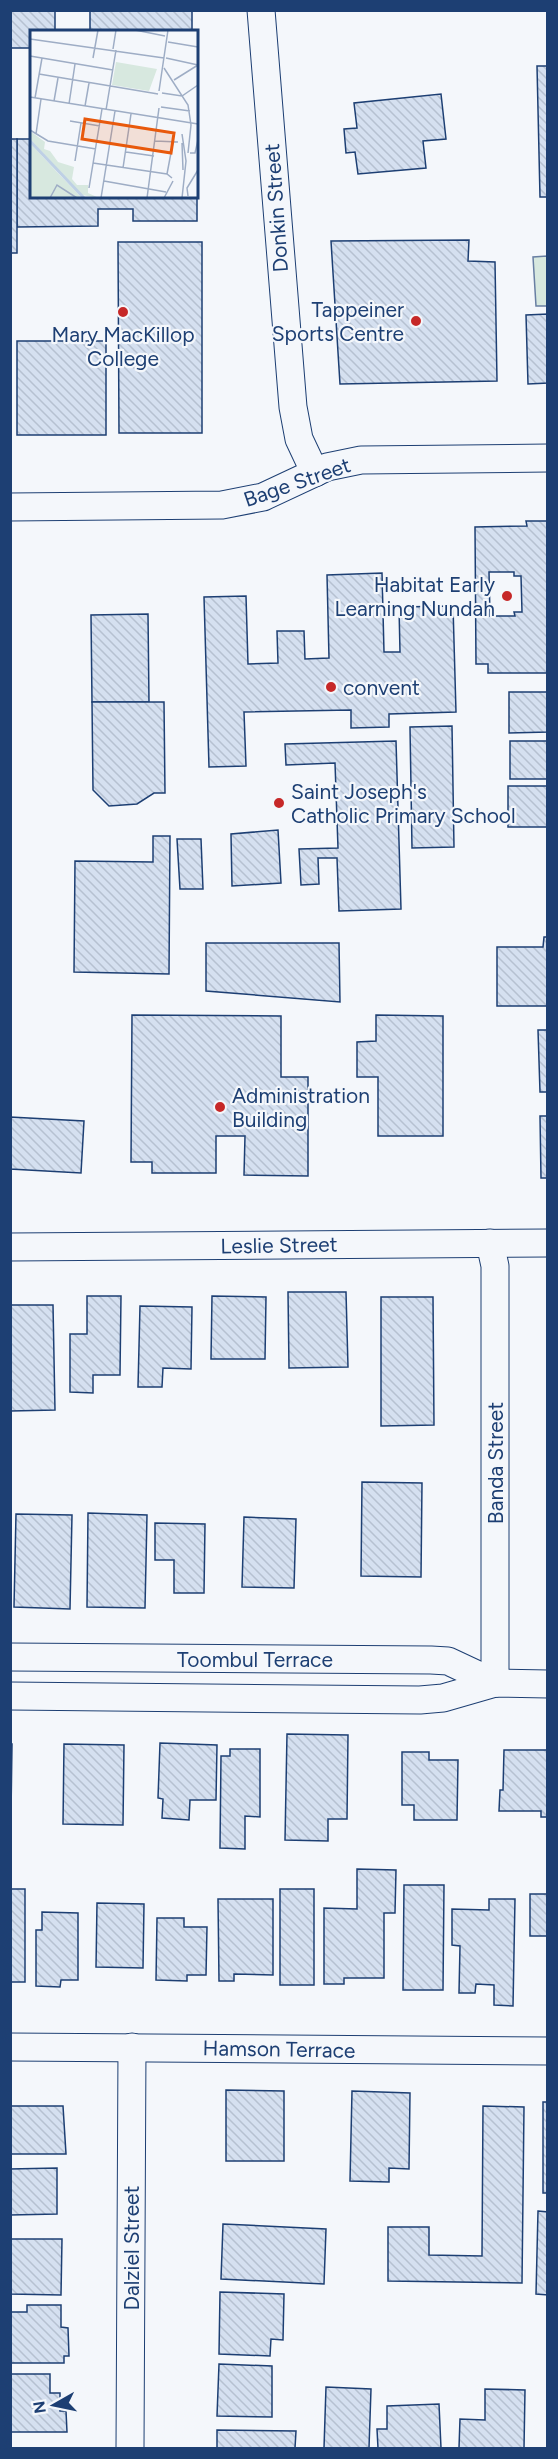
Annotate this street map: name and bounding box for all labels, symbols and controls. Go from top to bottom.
inset map [30,30,198,198]
street label: Donkin Street [259,143,293,273]
place label: Tappeiner Sports Centre [272,297,404,346]
marker: Mary MacKillop College [116,305,130,319]
marker: Tappeiner Sports Centre [409,314,423,328]
place label: Mary MacKillop College [51,322,195,371]
street label: Bage Street [240,452,354,512]
place label: Habitat Early Learning Nundah [335,572,495,621]
marker: Habitat Early Learning Nundah [500,589,514,603]
place label: convent [343,675,420,700]
marker: convent [324,680,338,694]
place label: Saint Joseph's Catholic Primary School [291,779,516,828]
marker: Saint Joseph's Catholic Primary School [272,796,286,810]
place label: Administration Building [232,1083,370,1132]
marker: Administration Building [213,1100,227,1114]
street label: Leslie Street [220,1231,338,1259]
street label: Banda Street [483,1402,508,1524]
street label: Toombul Terrace [177,1647,333,1672]
street label: Hamson Terrace [202,2035,356,2063]
street label: Dalziel Street [119,2185,144,2311]
north arrow [24,2375,84,2435]
text: N [29,2400,50,2415]

